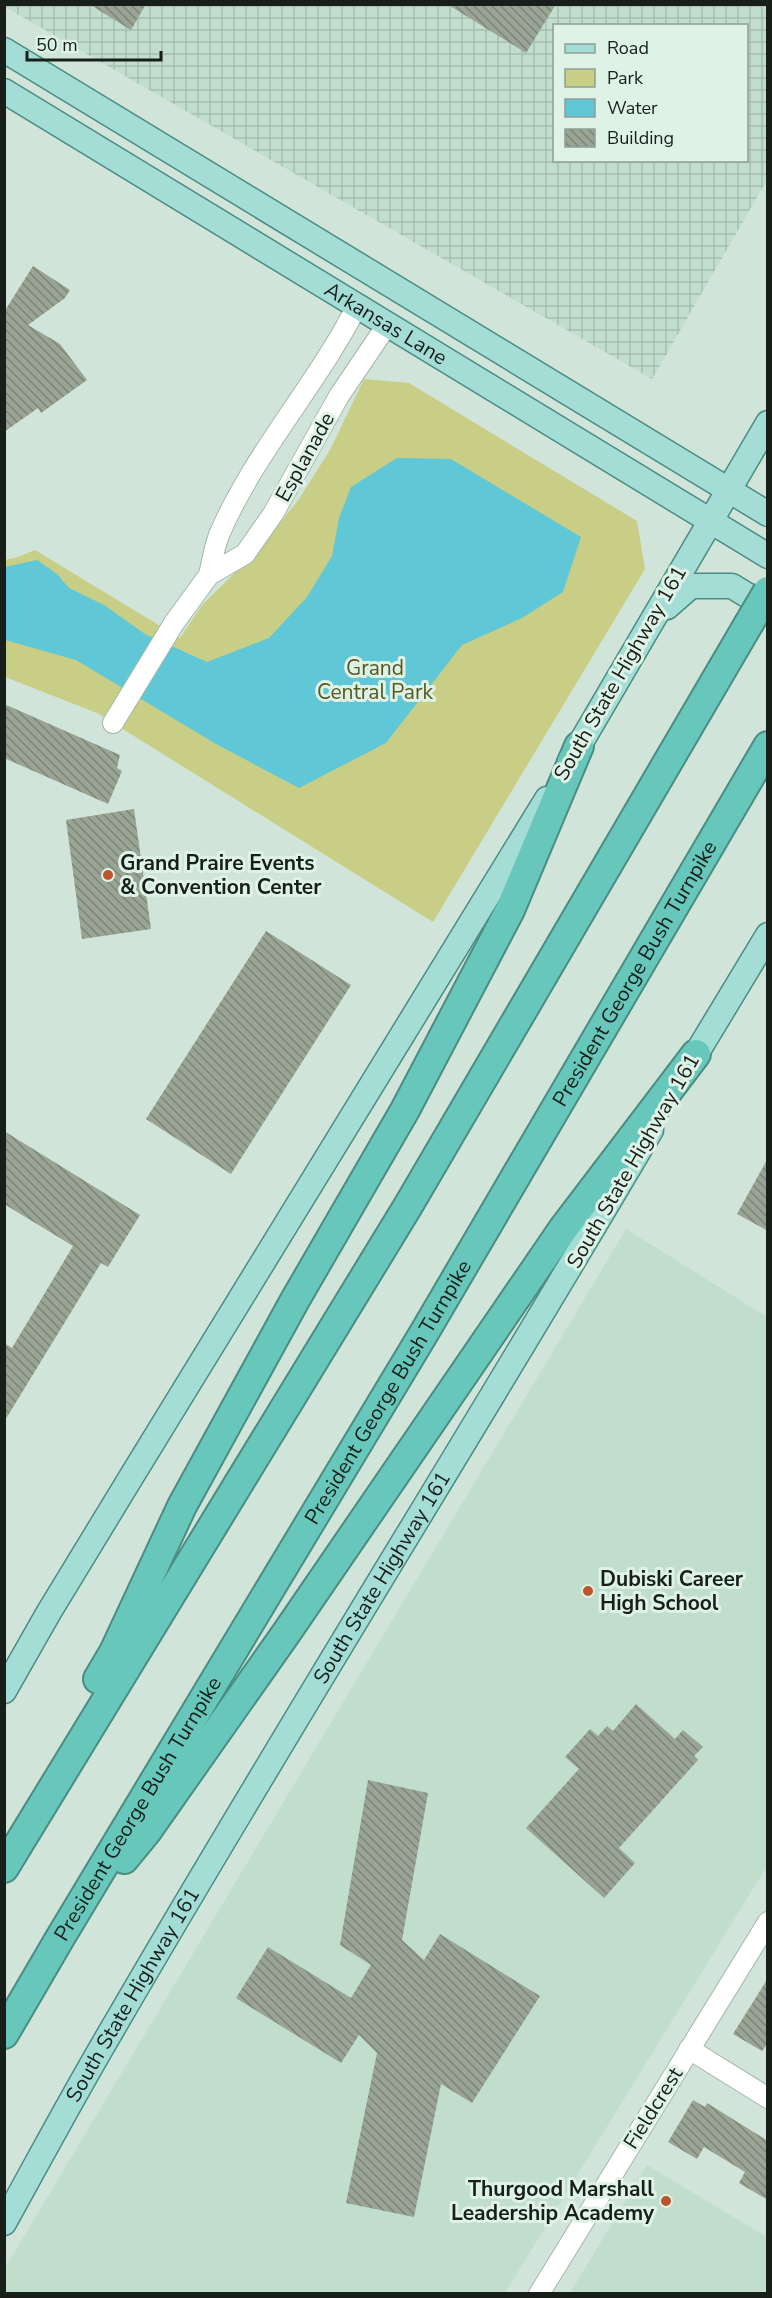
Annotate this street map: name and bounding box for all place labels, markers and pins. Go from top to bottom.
place label: Grand Praire Events & Convention Center [120,849,322,901]
marker: Grand Praire Events & Convention Center [101,868,115,882]
place label: Dubiski Career High School [600,1565,744,1617]
marker: Dubiski Career High School [581,1584,595,1598]
place label: Thurgood Marshall Leadership Academy [451,2175,655,2227]
marker: Thurgood Marshall Leadership Academy [659,2194,673,2208]

